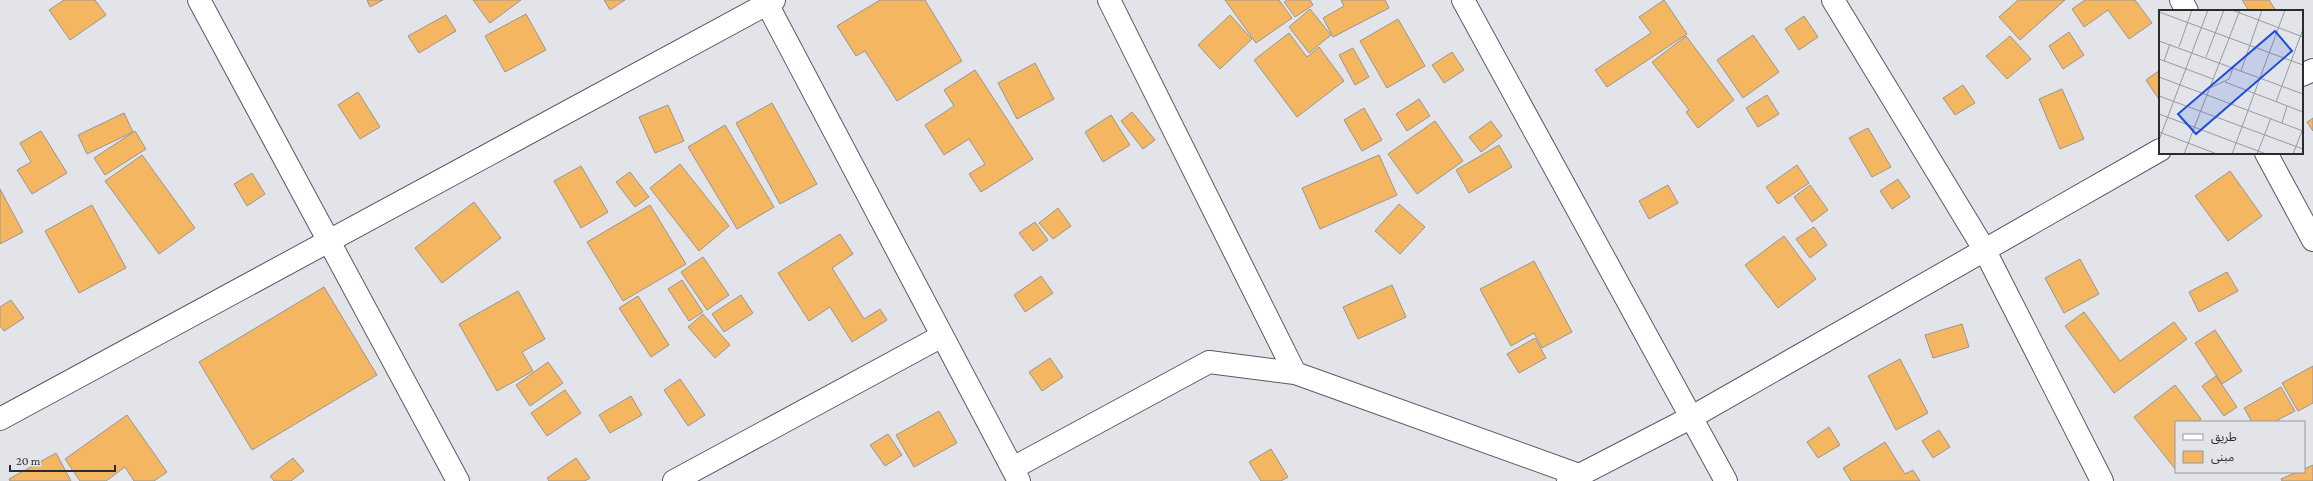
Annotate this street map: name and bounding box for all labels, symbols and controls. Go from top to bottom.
inset map [2159,10,2303,154]
legend [2175,421,2305,473]
text: طريق [2211,430,2237,445]
scale bar [10,447,115,473]
text: مبنى [2211,450,2234,464]
text: 20 m [16,454,41,468]

